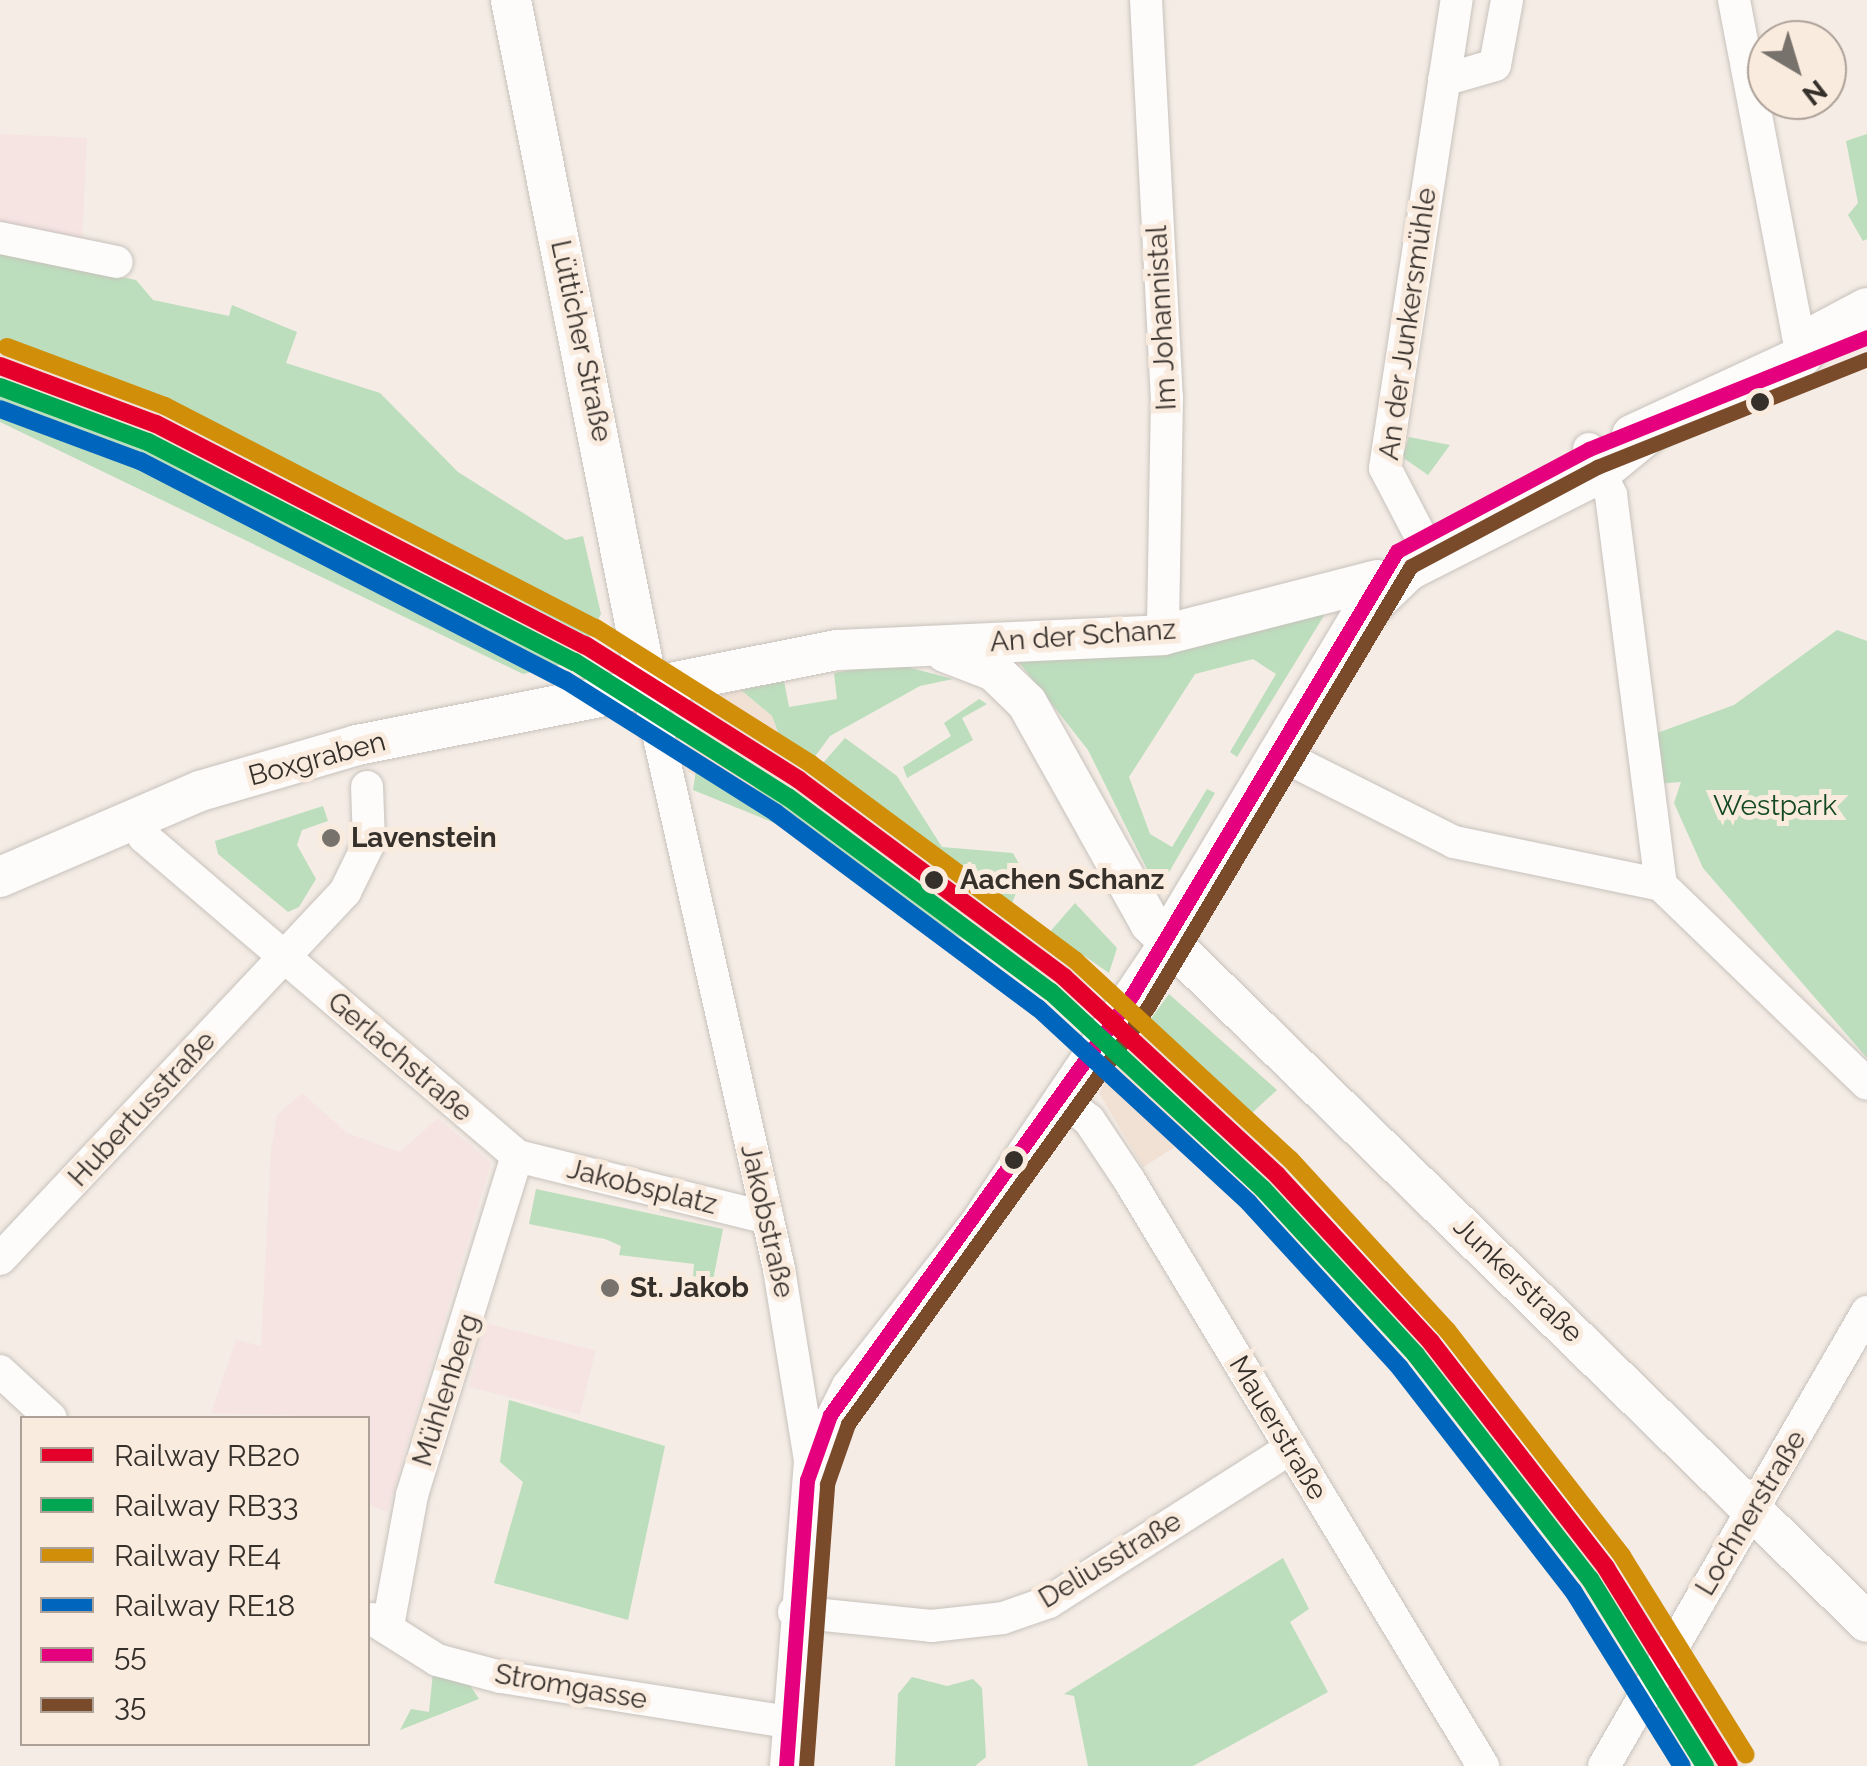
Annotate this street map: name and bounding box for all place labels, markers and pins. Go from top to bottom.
unlabelled marker [1750,392,1770,412]
place label: Lavenstein [351,821,497,855]
marker: Lavenstein [320,827,342,849]
marker: Aachen Schanz [917,863,951,897]
place label: Aachen Schanz [960,863,1164,897]
unlabelled marker [1004,1150,1024,1170]
place label: St. Jakob [630,1271,750,1305]
marker: St. Jakob [599,1277,621,1299]

